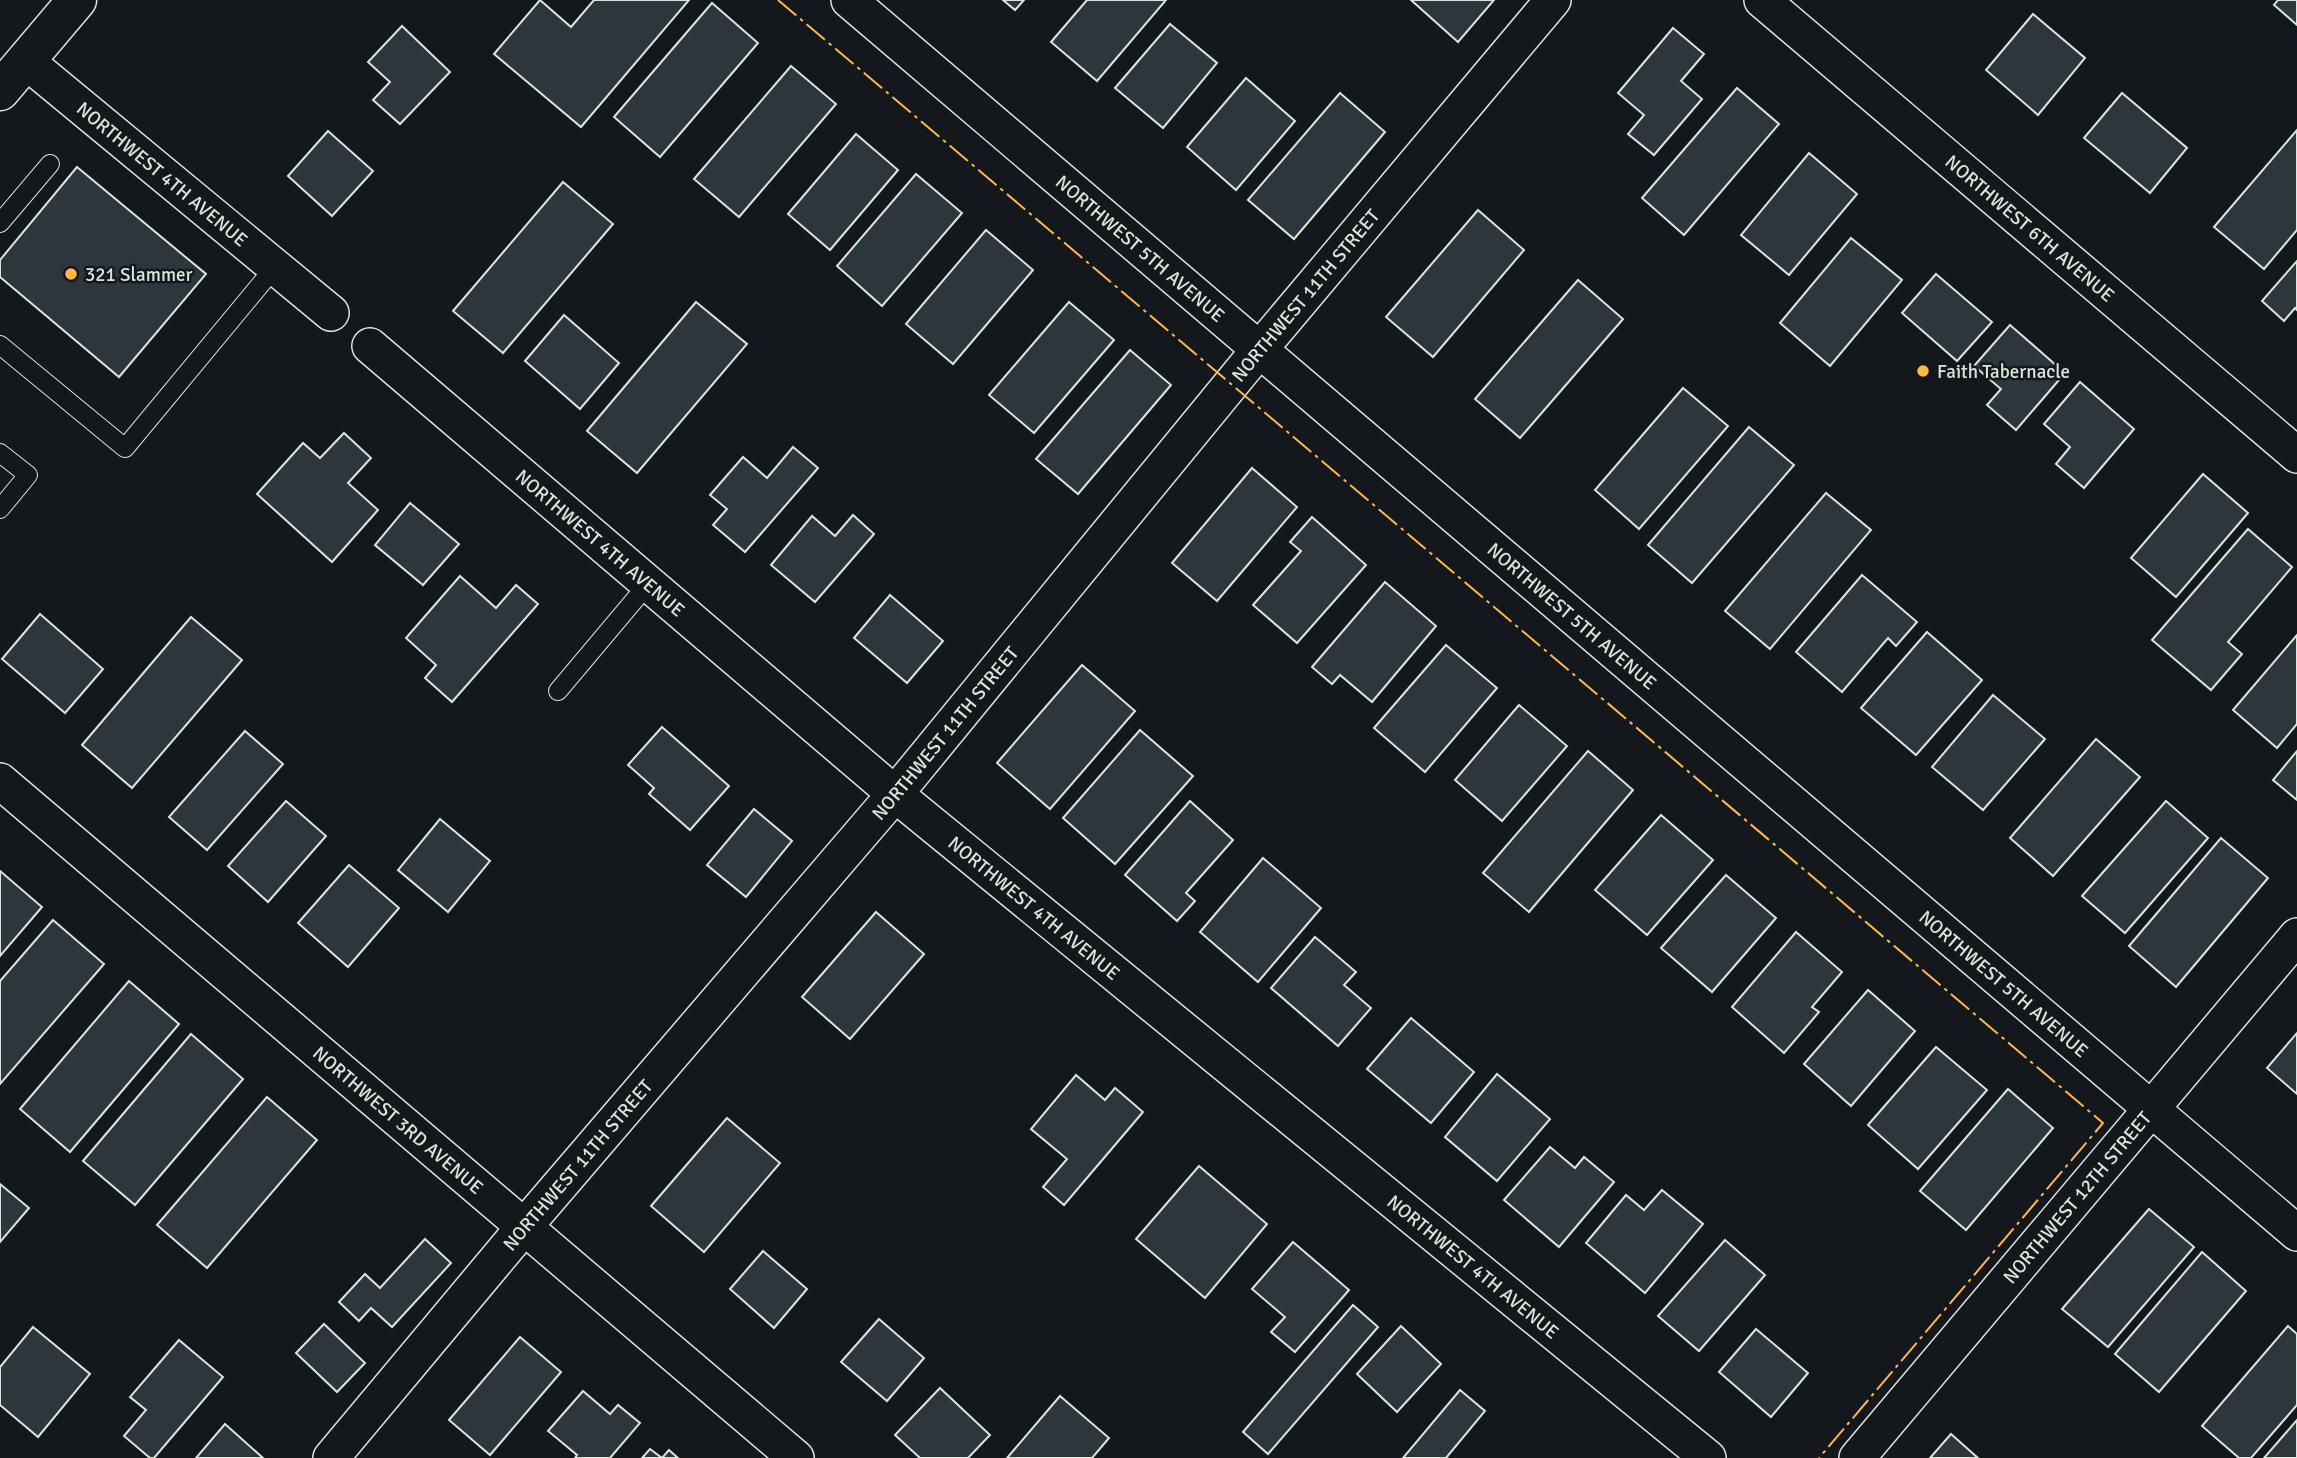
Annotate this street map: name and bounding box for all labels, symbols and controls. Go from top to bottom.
street label: NORTHWEST 4TH AVENUE [71,97,252,252]
street label: NORTHWEST 6TH AVENUE [1940,150,2119,308]
street label: NORTHWEST 5TH AVENUE [1050,170,1229,328]
street label: NORTHWEST 11TH STREET [1227,204,1386,387]
place label: 321 Slammer [85,263,193,287]
marker: 321 Slammer [63,266,79,282]
place label: Faith Tabernacle [1937,360,2070,384]
marker: Faith Tabernacle [1915,363,1931,379]
street label: NORTHWEST 4TH AVENUE [510,465,689,622]
street label: NORTHWEST 5TH AVENUE [1482,538,1661,695]
street label: NORTHWEST 11TH STREET [867,641,1025,825]
street label: NORTHWEST 4TH AVENUE [943,831,1124,986]
street label: NORTHWEST 5TH AVENUE [1914,906,2093,1063]
street label: NORTHWEST 3RD AVENUE [308,1041,488,1200]
street label: NORTHWEST 11TH STREET [498,1074,659,1256]
street label: NORTHWEST 12TH STREET [1998,1106,2157,1289]
street label: NORTHWEST 4TH AVENUE [1382,1190,1564,1344]

